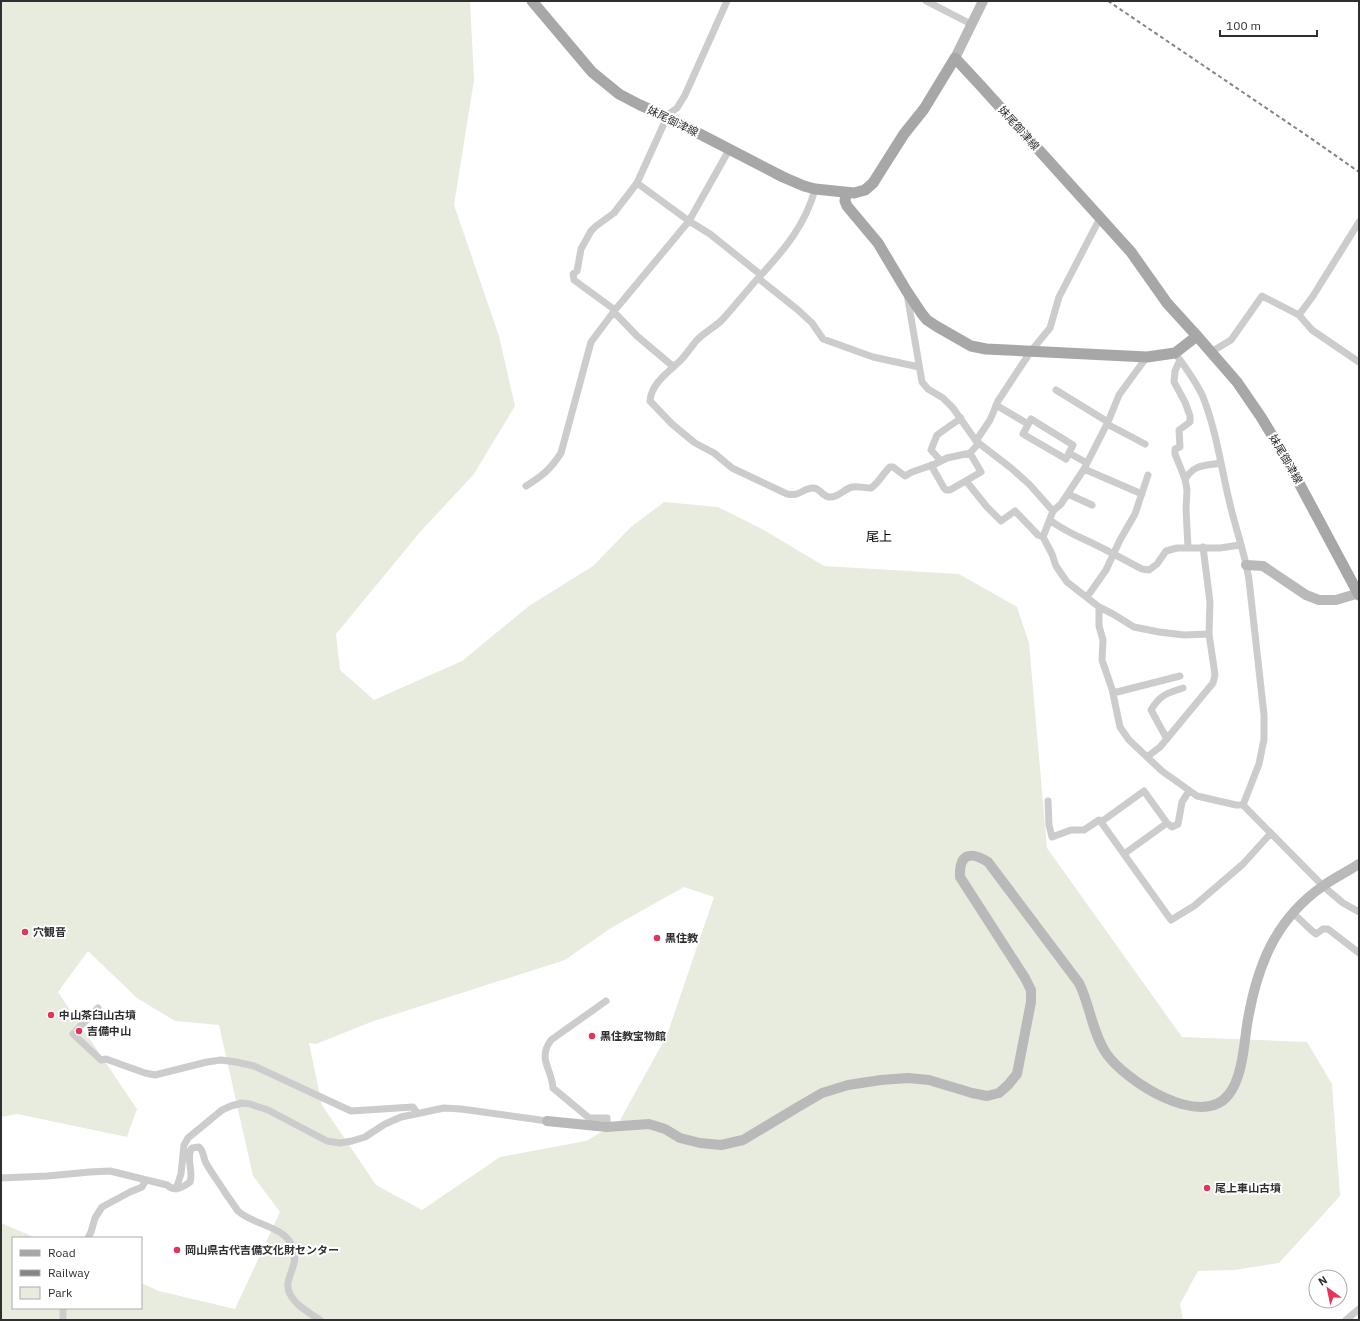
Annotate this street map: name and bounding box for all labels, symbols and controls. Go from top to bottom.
scale bar [1220,12,1317,38]
text: 100 m [1226,18,1261,33]
street label: 妹尾御津線 [645,103,701,139]
street label: 妹尾御津線 [995,103,1043,153]
street label: 妹尾御津線 [1266,432,1306,486]
district label: 尾上 [866,528,892,545]
place label: 穴観音 [33,925,66,939]
marker: 穴観音 [20,927,30,937]
place label: 黒住教 [665,931,698,945]
marker: 黒住教 [652,933,662,943]
place label: 中山茶臼山古墳 [59,1008,136,1022]
marker: 中山茶臼山古墳 [46,1010,56,1020]
place label: 吉備中山 [87,1024,131,1038]
marker: 吉備中山 [74,1026,84,1036]
place label: 黒住教宝物館 [600,1029,666,1043]
marker: 黒住教宝物館 [587,1031,597,1041]
place label: 尾上車山古墳 [1215,1181,1281,1195]
marker: 尾上車山古墳 [1202,1183,1212,1193]
legend [12,1237,142,1309]
place label: 岡山県古代吉備文化財センター [185,1243,339,1257]
text: Road [48,1245,76,1260]
marker: 岡山県古代吉備文化財センター [172,1245,182,1255]
text: Railway [48,1265,90,1280]
north arrow [1308,1269,1348,1309]
text: N [1315,1273,1330,1289]
text: Park [48,1285,73,1300]

